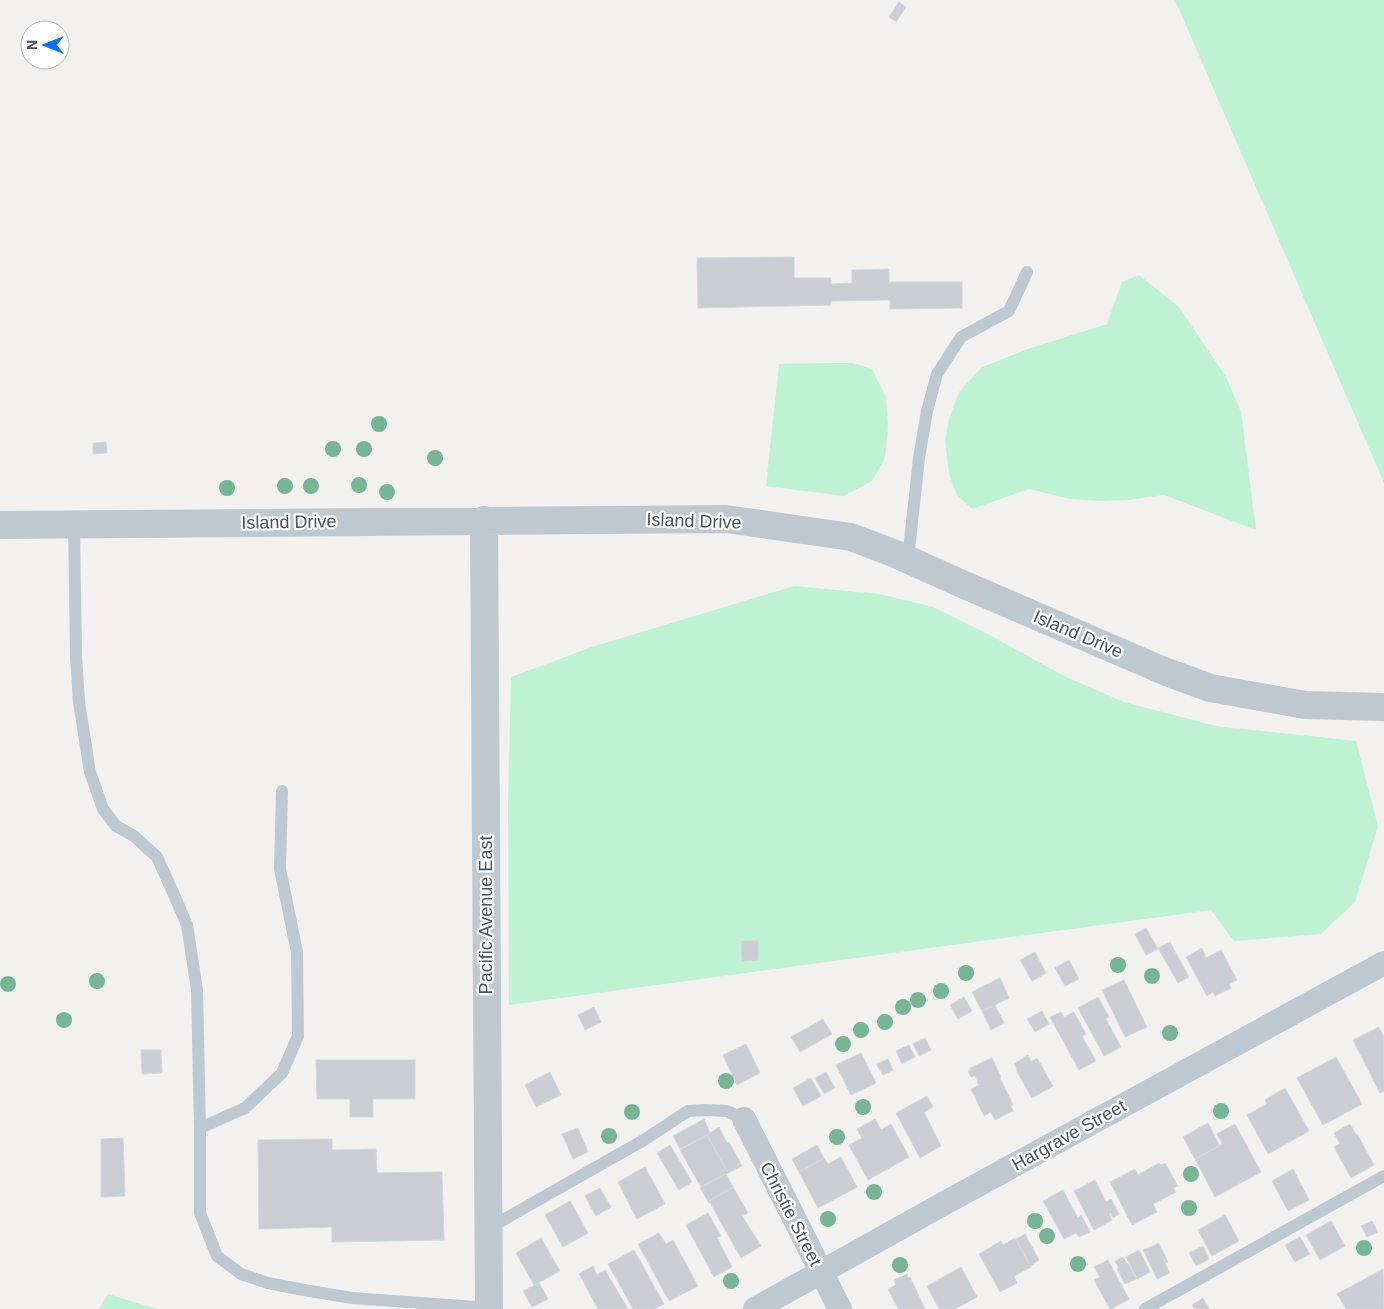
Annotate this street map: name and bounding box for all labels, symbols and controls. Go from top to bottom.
north arrow [20,20,70,70]
text: N [24,40,40,50]
street label: Island Drive [646,509,742,533]
street label: Island Drive [241,511,337,533]
street label: Island Drive [1030,606,1126,662]
street label: Pacific Avenue East [476,836,496,994]
street label: Hargrave Street [1009,1095,1129,1175]
street label: Christie Street [756,1159,826,1269]

